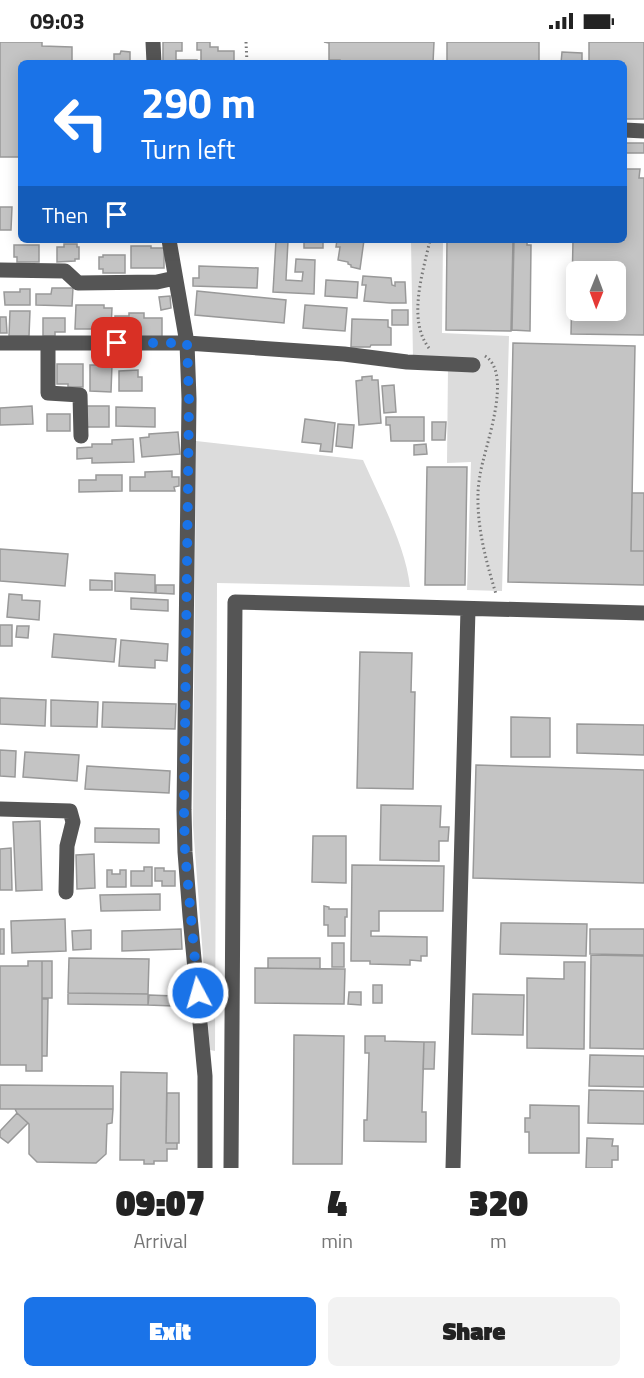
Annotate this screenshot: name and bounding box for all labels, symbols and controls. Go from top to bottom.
text: 09:03 [30,4,85,38]
text: 290 m [141,70,256,134]
icon: left [42,84,120,162]
text: Turn left [141,128,235,169]
text: Then [42,198,88,232]
icon: arrive [100,198,133,231]
north arrow [566,261,626,321]
map controls [566,261,626,321]
pin [91,317,142,368]
icon: arrive [100,326,133,359]
position arrow [166,961,230,1025]
text: 09:07 [116,1175,205,1230]
text: 4 [327,1175,347,1230]
text: 320 [469,1175,528,1230]
text: Arrival [133,1225,188,1256]
text: min [321,1225,353,1256]
text: m [490,1225,507,1256]
button: Exit [24,1297,316,1366]
button: Share [328,1297,620,1366]

